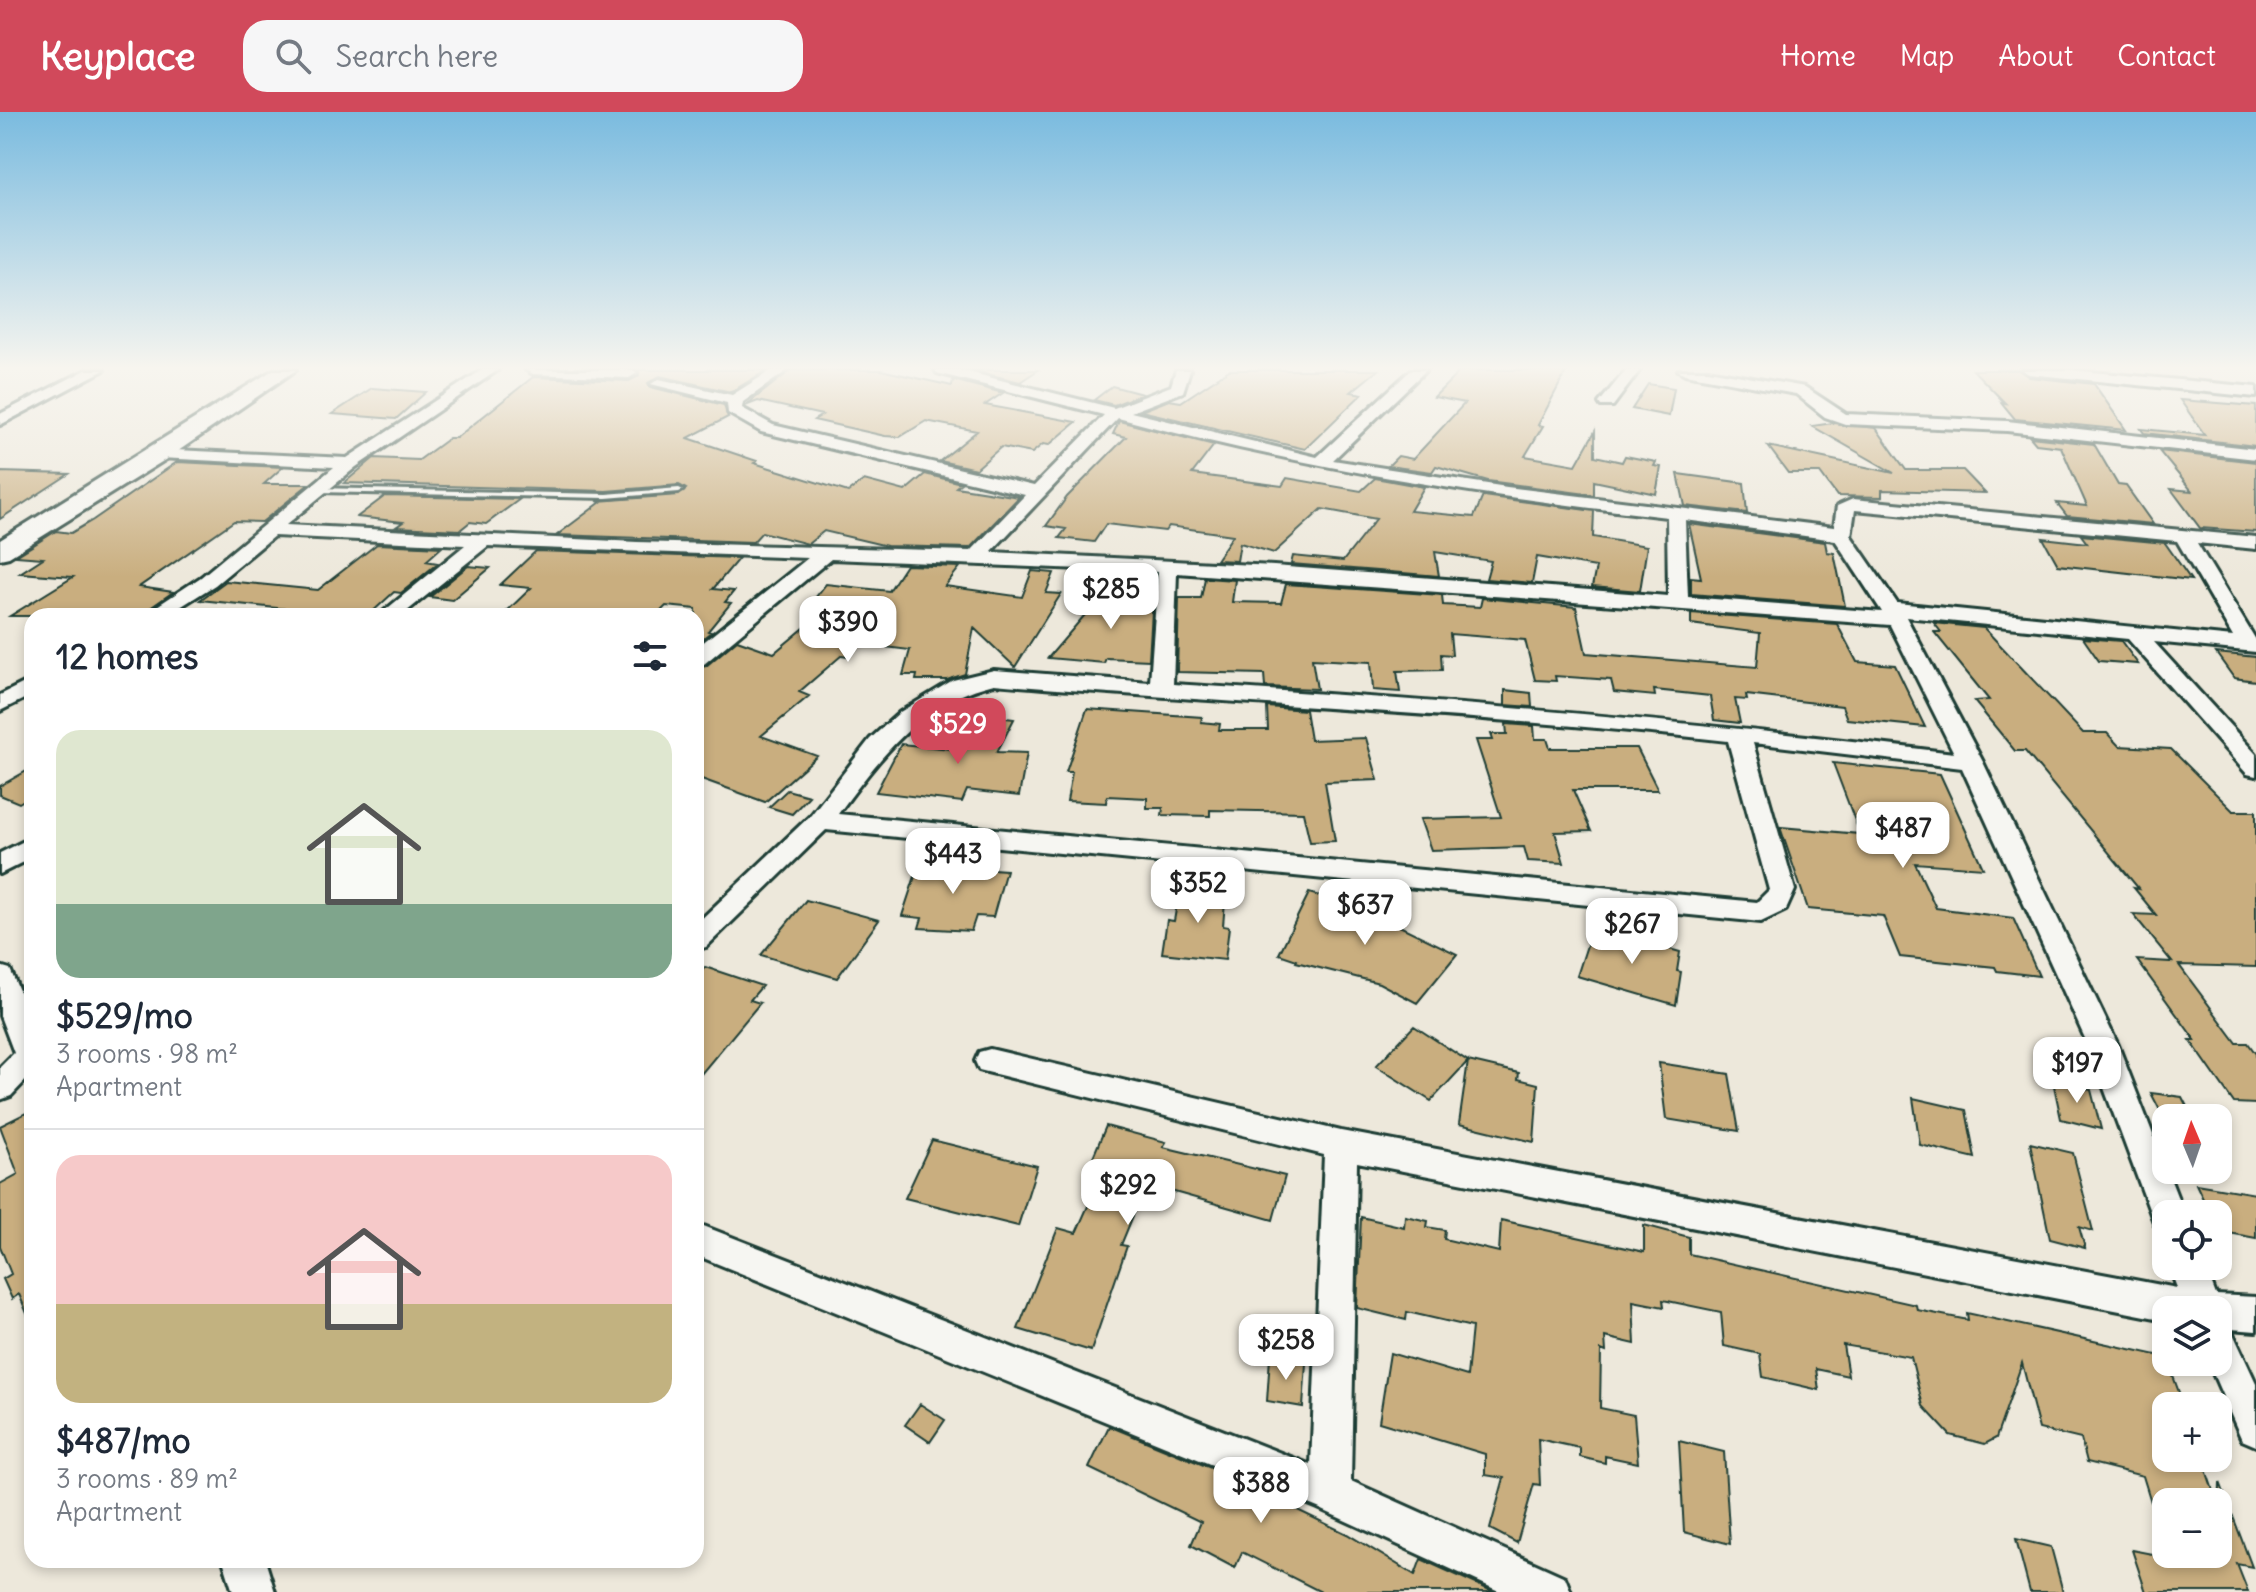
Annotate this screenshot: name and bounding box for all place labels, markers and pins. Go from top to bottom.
pin: $285 [1064,563,1158,631]
pin: $390 [801,596,895,664]
pin: $529 [911,698,1005,766]
pin: $487 [1856,802,1950,870]
pin: $443 [906,828,1000,896]
pin: $352 [1151,857,1245,925]
pin: $637 [1318,879,1412,947]
pin: $267 [1585,898,1679,966]
pin: $197 [2030,1037,2124,1105]
pin: $292 [1081,1159,1175,1227]
pin: $258 [1239,1314,1333,1382]
pin: $388 [1214,1457,1308,1525]

